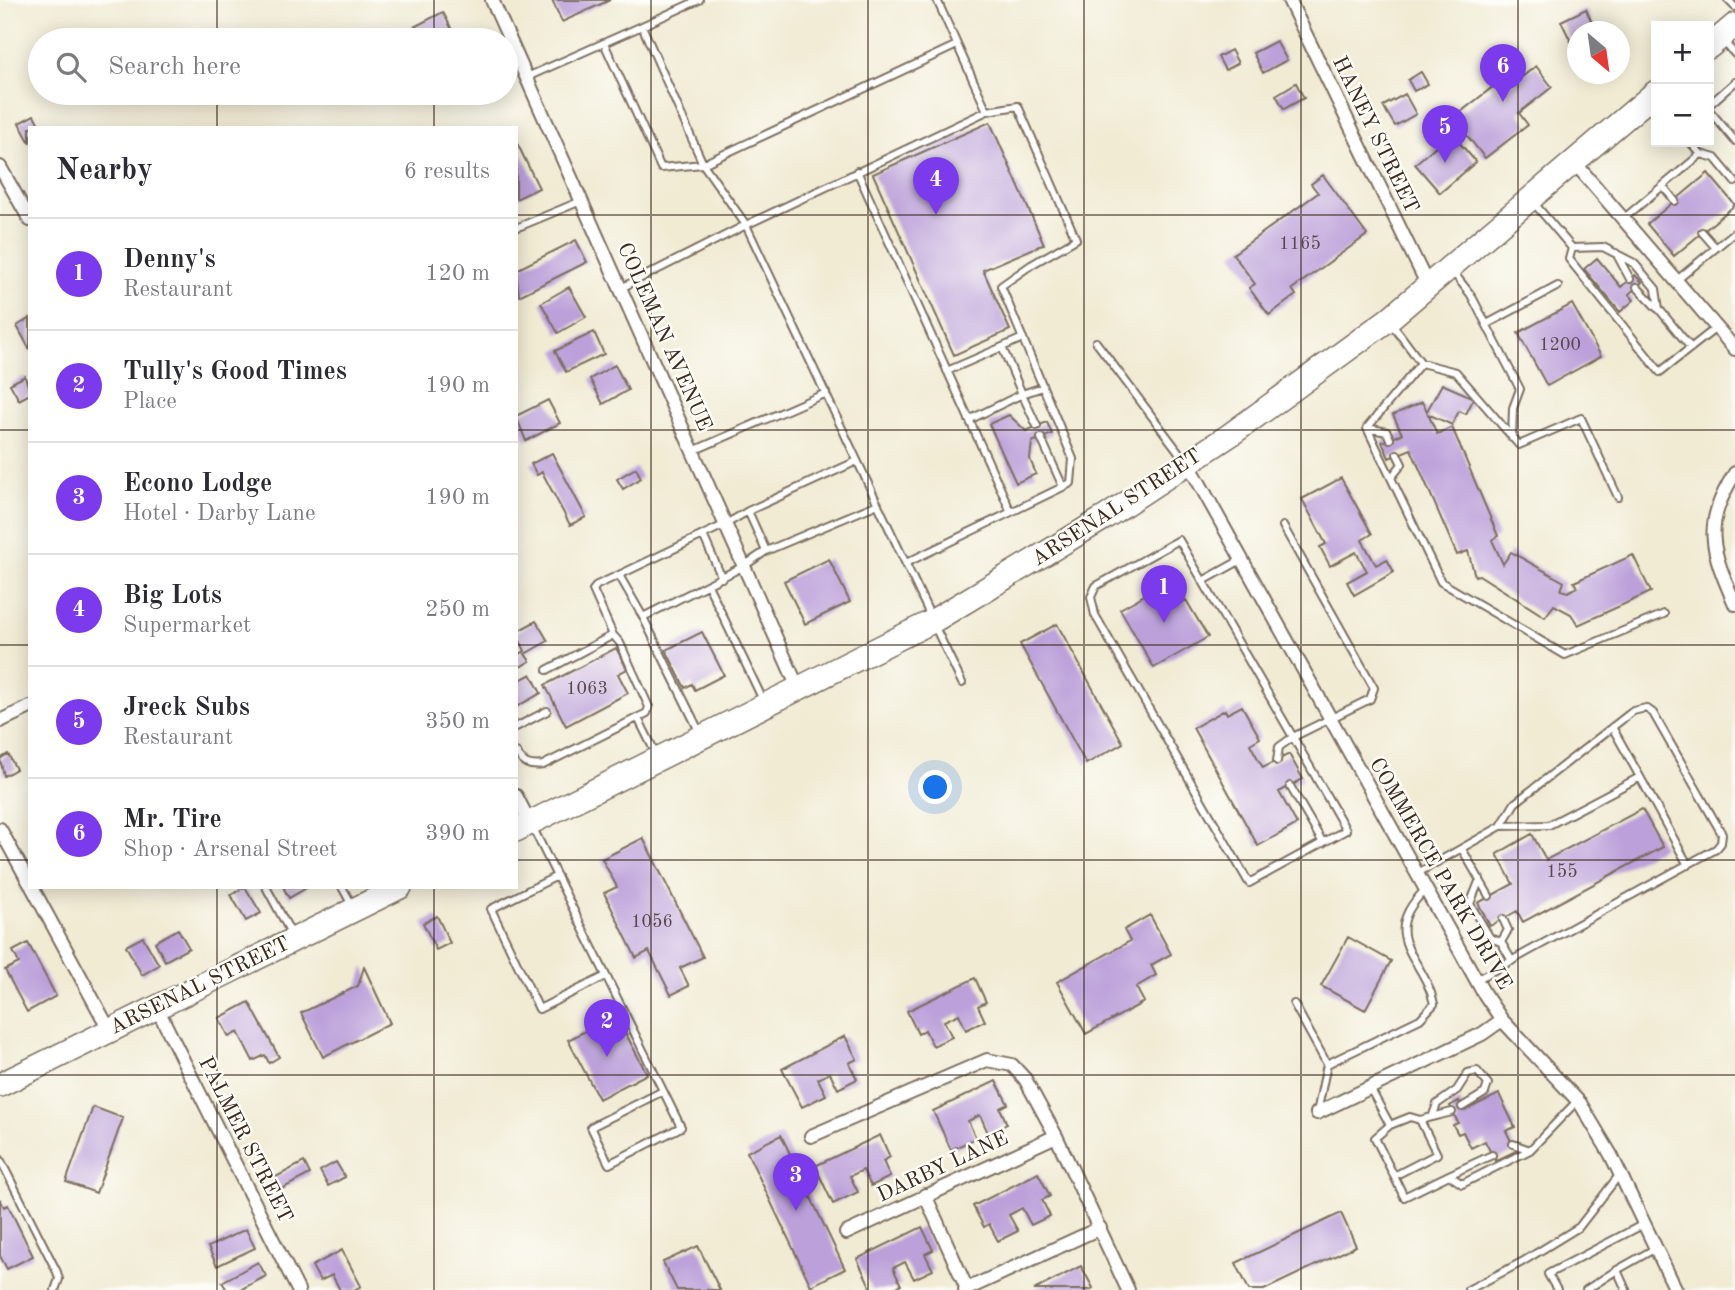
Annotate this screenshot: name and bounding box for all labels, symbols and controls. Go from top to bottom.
north arrow [1567,21,1630,84]
map controls [1651,21,1714,147]
button: + [1651,21,1714,84]
search box [28,28,518,105]
pin: 6 [1480,44,1526,102]
icon: search [52,48,90,86]
street label: HANEY STREET [1328,53,1422,217]
text: Search here [108,54,241,80]
button: − [1651,84,1714,147]
pin: 5 [1422,105,1468,163]
text: Nearby [56,156,153,186]
pin: 4 [913,157,959,215]
text: 6 results [404,160,490,183]
house number: 1165 [1279,235,1321,253]
street label: COLEMAN AVENUE [613,240,715,434]
text: Denny's [123,247,216,273]
text: 1 [72,262,86,285]
text: 120 m [425,262,490,285]
text: Restaurant [123,278,233,301]
house number: 1200 [1539,336,1581,354]
text: Tully's Good Times [123,359,347,385]
text: 2 [72,374,86,397]
text: 190 m [425,374,490,397]
text: Place [123,390,177,413]
street label: ARSENAL STREET [1029,446,1205,570]
text: Econo Lodge [123,471,272,497]
text: 3 [72,486,86,509]
text: 190 m [425,486,490,509]
text: Hotel · Darby Lane [123,502,316,525]
pin: 1 [1141,565,1187,623]
text: Big Lots [123,583,222,609]
text: 4 [72,598,86,621]
text: 250 m [425,598,490,621]
text: Supermarket [123,614,251,637]
house number: 1063 [566,680,608,698]
text: Jreck Subs [123,695,250,721]
text: 5 [72,710,86,733]
text: 350 m [425,710,490,733]
text: Restaurant [123,726,233,749]
street label: COMMERCE PARK DRIVE [1365,754,1515,994]
your location [918,770,952,804]
text: Mr. Tire [123,807,222,833]
text: 6 [72,822,86,845]
text: 390 m [425,822,490,845]
text: Shop · Arsenal Street [123,838,337,861]
house number: 155 [1546,863,1578,881]
house number: 1056 [631,913,673,931]
street label: ARSENAL STREET [107,933,293,1039]
pin: 2 [584,999,630,1057]
street label: PALMER STREET [194,1054,296,1226]
street label: DARBY LANE [874,1128,1012,1206]
pin: 3 [773,1153,819,1211]

